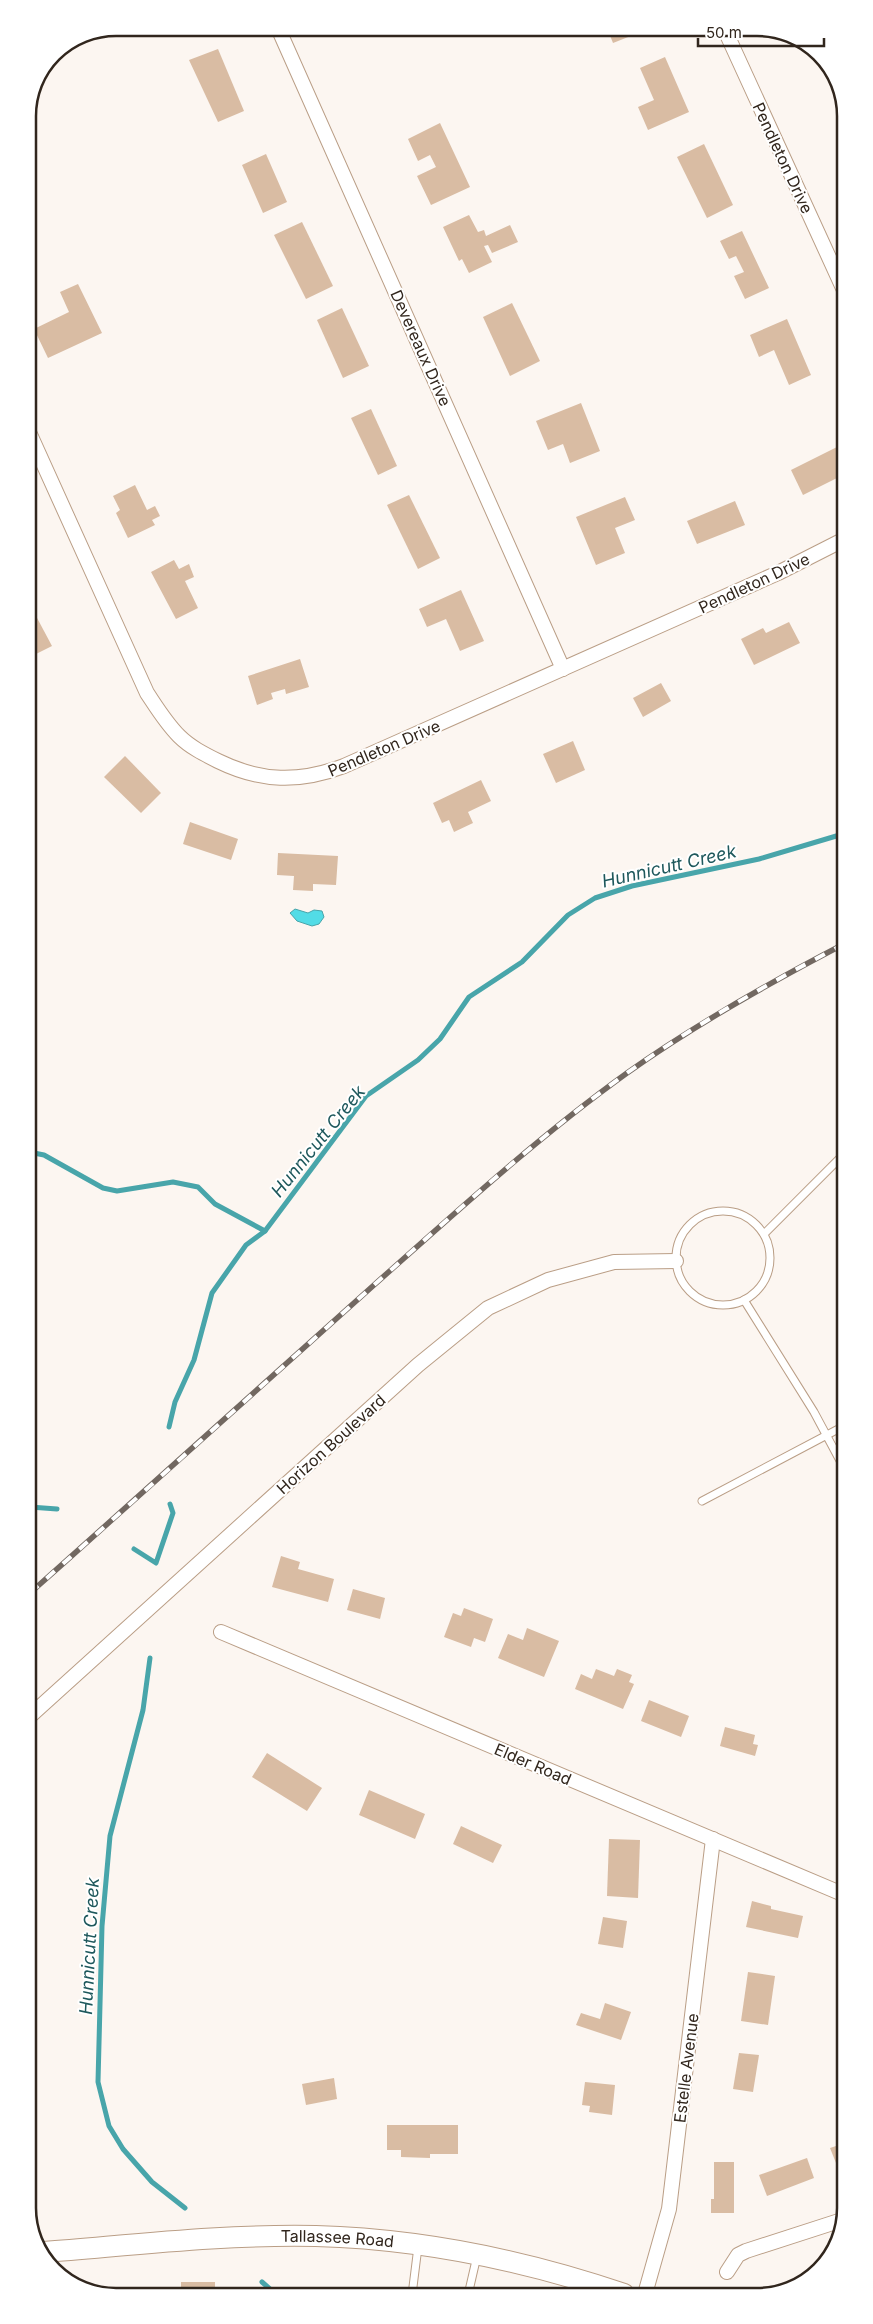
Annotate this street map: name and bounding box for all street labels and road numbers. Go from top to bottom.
street label: Pendleton Drive [749,99,817,217]
street label: Devereaux Drive [386,287,456,409]
street label: Pendleton Drive [695,549,813,617]
street label: Pendleton Drive [325,715,443,781]
street label: Horizon Boulevard [272,1390,390,1498]
street label: Elder Road [491,1739,575,1789]
street label: Estelle Avenue [669,2012,703,2124]
street label: Tallassee Road [281,2226,395,2251]

